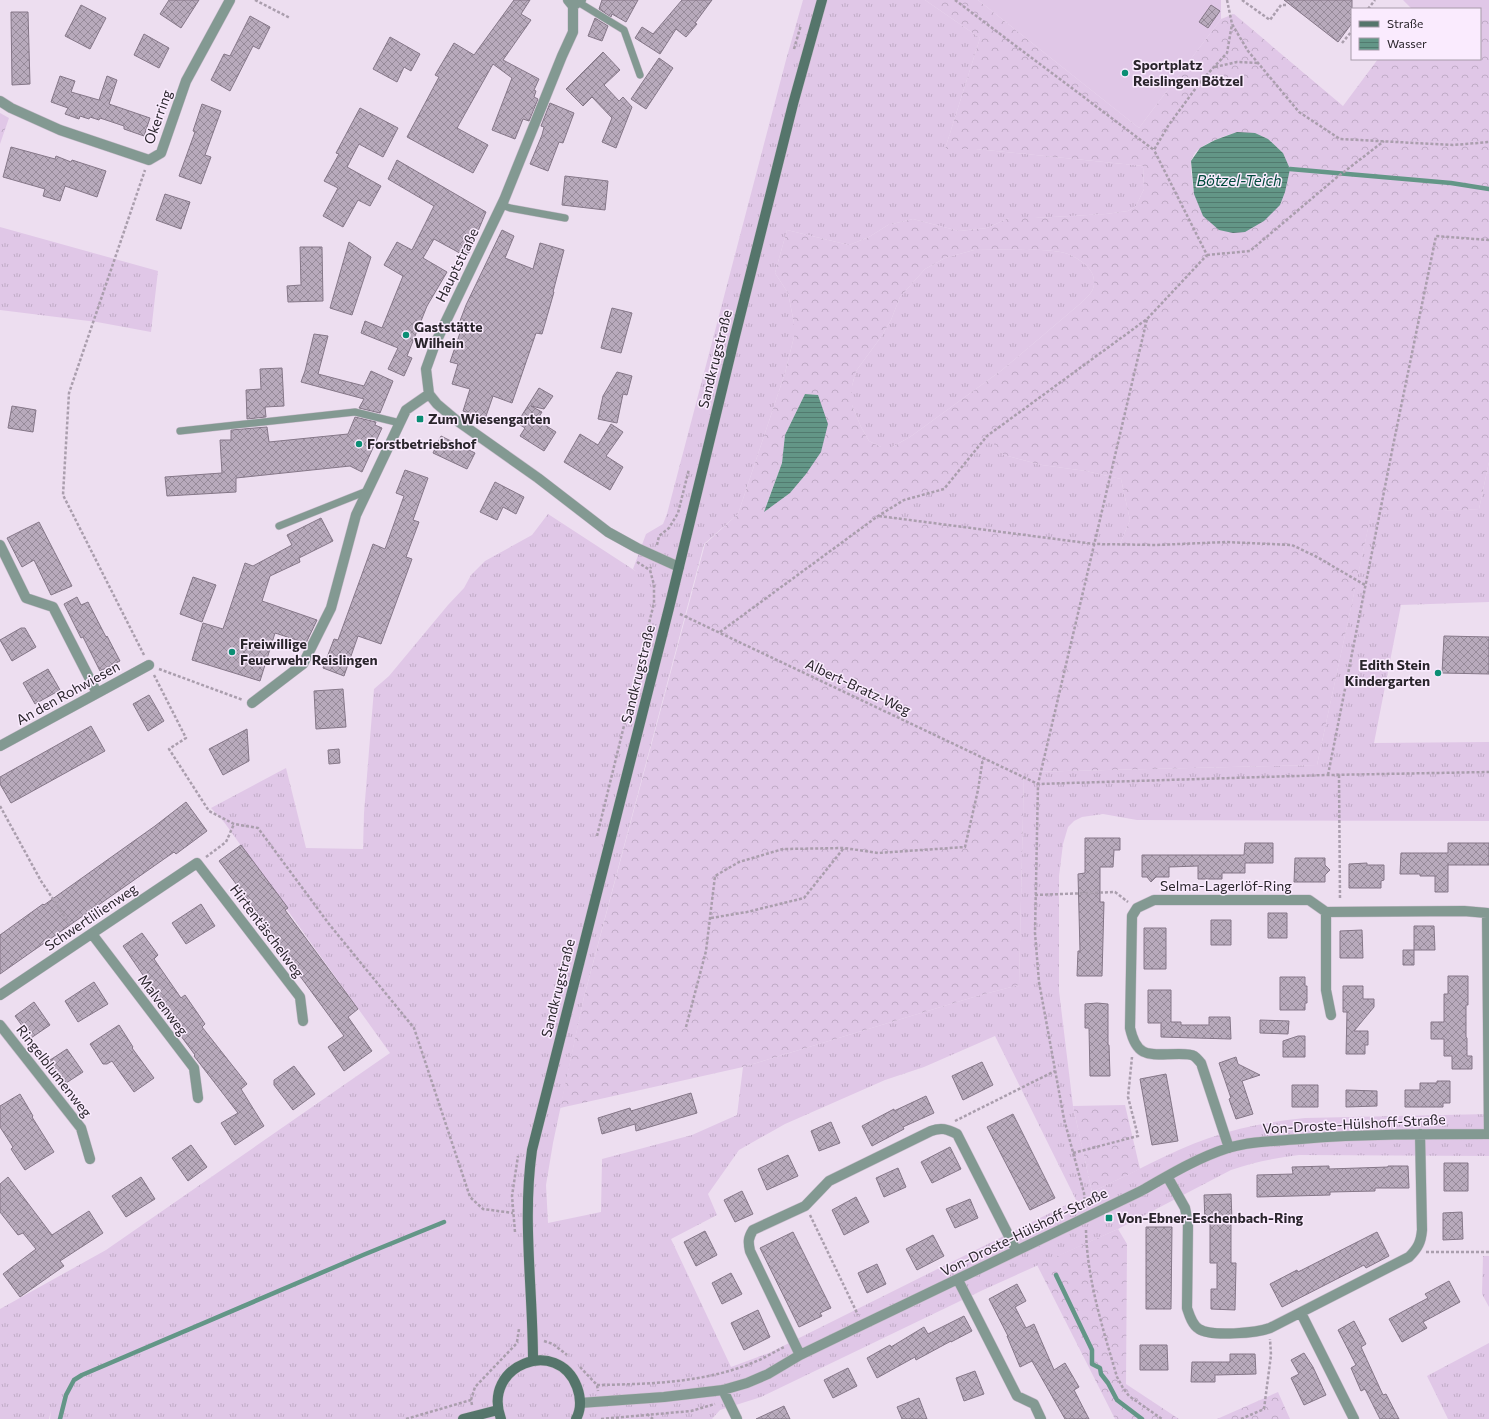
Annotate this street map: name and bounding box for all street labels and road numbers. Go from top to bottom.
street label: Okerring [140,87,175,146]
street label: Hauptstraße [431,225,482,305]
street label: Sandkrugstraße [694,308,735,410]
street label: Sandkrugstraße [617,623,658,725]
street label: Albert-Bratz-Weg [803,655,914,719]
street label: An den Rohwiesen [13,657,122,728]
street label: Selma-Lagerlöf-Ring [1160,877,1292,894]
street label: Schwertlilienweg [41,879,141,954]
street label: Hirtentäschelweg [227,881,308,981]
street label: Sandkrugstraße [537,937,578,1039]
street label: Malvenweg [135,971,192,1039]
street label: Ringelblumenweg [13,1021,96,1121]
street label: Von-Droste-Hülshoff-Straße [1262,1110,1446,1137]
street label: Von-Droste-Hülshoff-Straße [938,1184,1110,1279]

